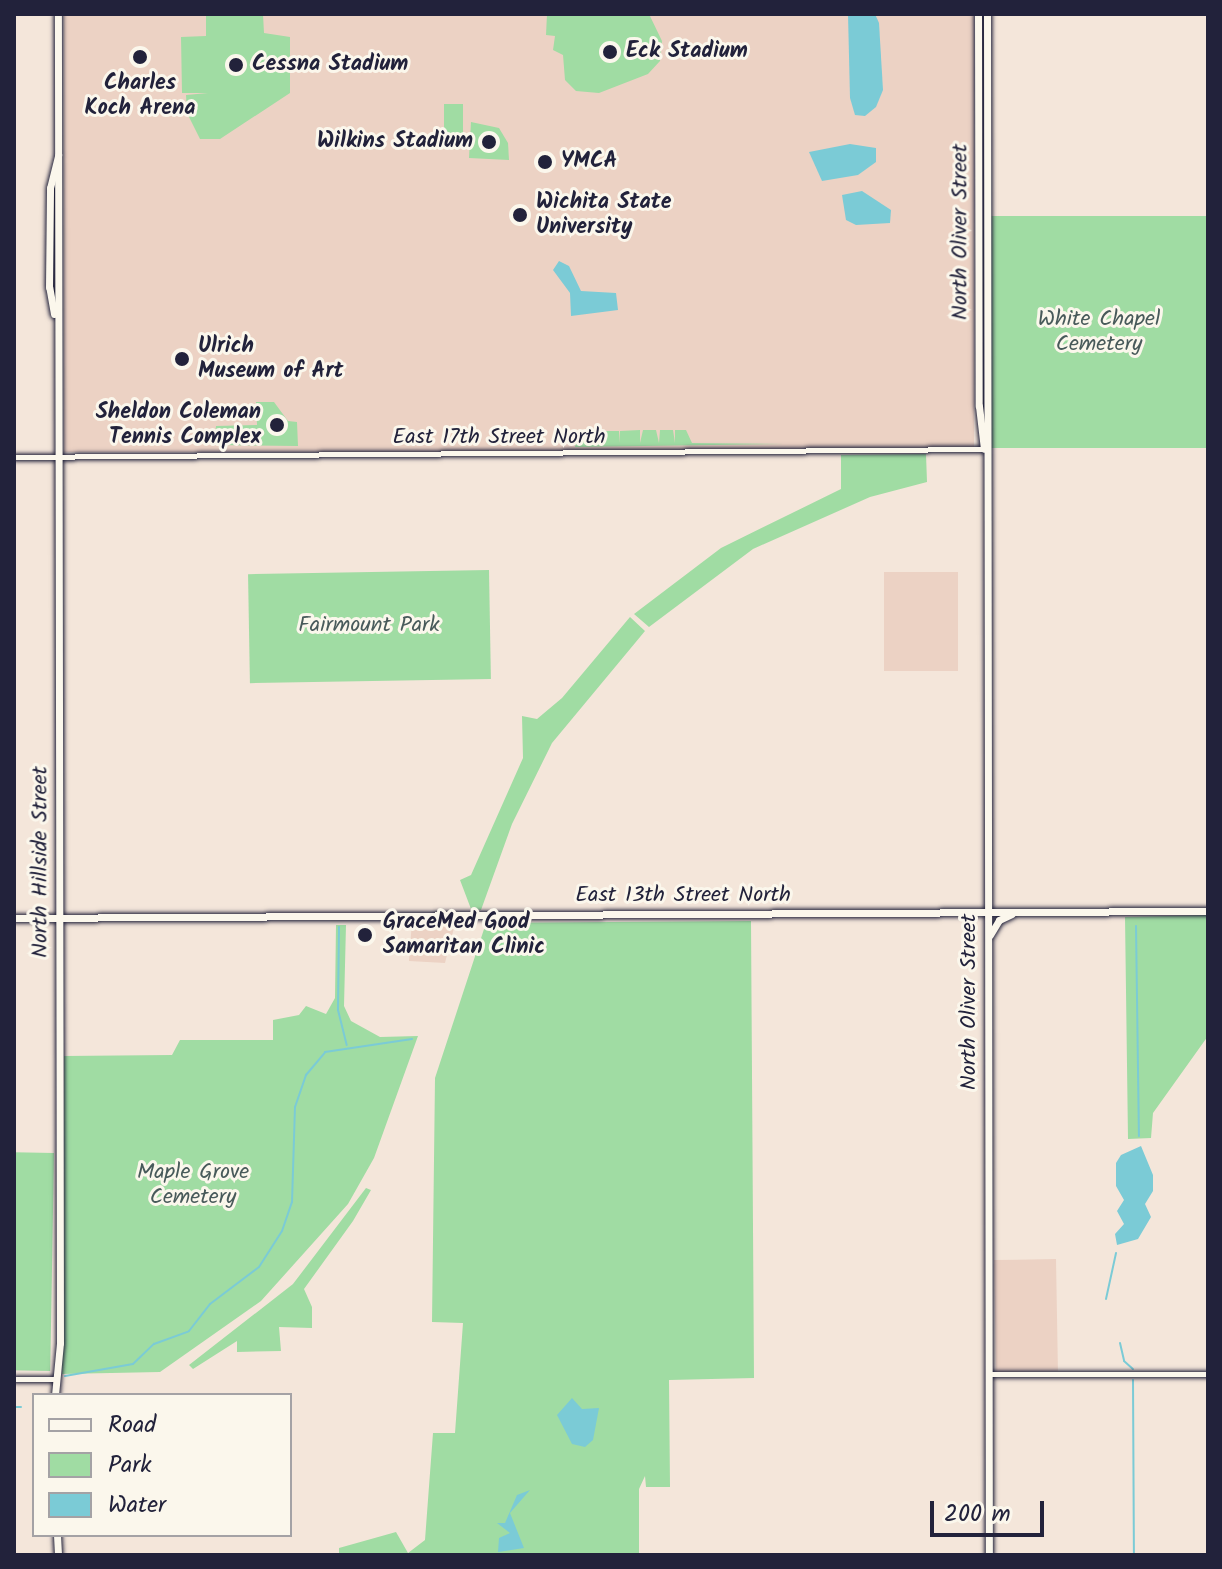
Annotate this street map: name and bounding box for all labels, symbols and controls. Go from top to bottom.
place label: Eck Stadium [626,39,748,65]
marker: Eck Stadium [601,43,619,61]
marker: Charles Koch Arena [131,48,149,66]
place label: Cessna Stadium [252,52,408,78]
marker: Cessna Stadium [227,56,245,74]
place label: Charles Koch Arena [85,70,195,122]
place label: Wilkins Stadium [317,129,473,155]
marker: Wilkins Stadium [480,133,498,151]
street label: North Oliver Street [948,144,974,320]
place label: YMCA [561,149,617,175]
marker: YMCA [536,153,554,171]
place label: Wichita State University [536,189,671,240]
marker: Wichita State University [511,206,529,224]
park label: White Chapel Cemetery [1038,306,1160,358]
place label: Ulrich Museum of Art [198,333,343,384]
marker: Ulrich Museum of Art [173,350,191,368]
place label: Sheldon Coleman Tennis Complex [96,399,261,450]
marker: Sheldon Coleman Tennis Complex [268,416,286,434]
street label: East 17th Street North [392,425,606,451]
park label: Fairmount Park [298,613,440,639]
street label: North Hillside Street [28,766,54,958]
street label: East 13th Street North [575,883,791,909]
place label: GraceMed Good Samaritan Clinic [383,909,545,960]
street label: North Oliver Street [957,914,983,1090]
marker: GraceMed Good Samaritan Clinic [354,924,376,946]
park label: Maple Grove Cemetery [137,1159,249,1210]
legend [32,1393,292,1537]
text: Road [108,1406,156,1445]
text: Park [108,1446,152,1485]
scale bar [934,1485,1048,1535]
text: Water [108,1486,166,1525]
text: 200 m [944,1495,1011,1534]

